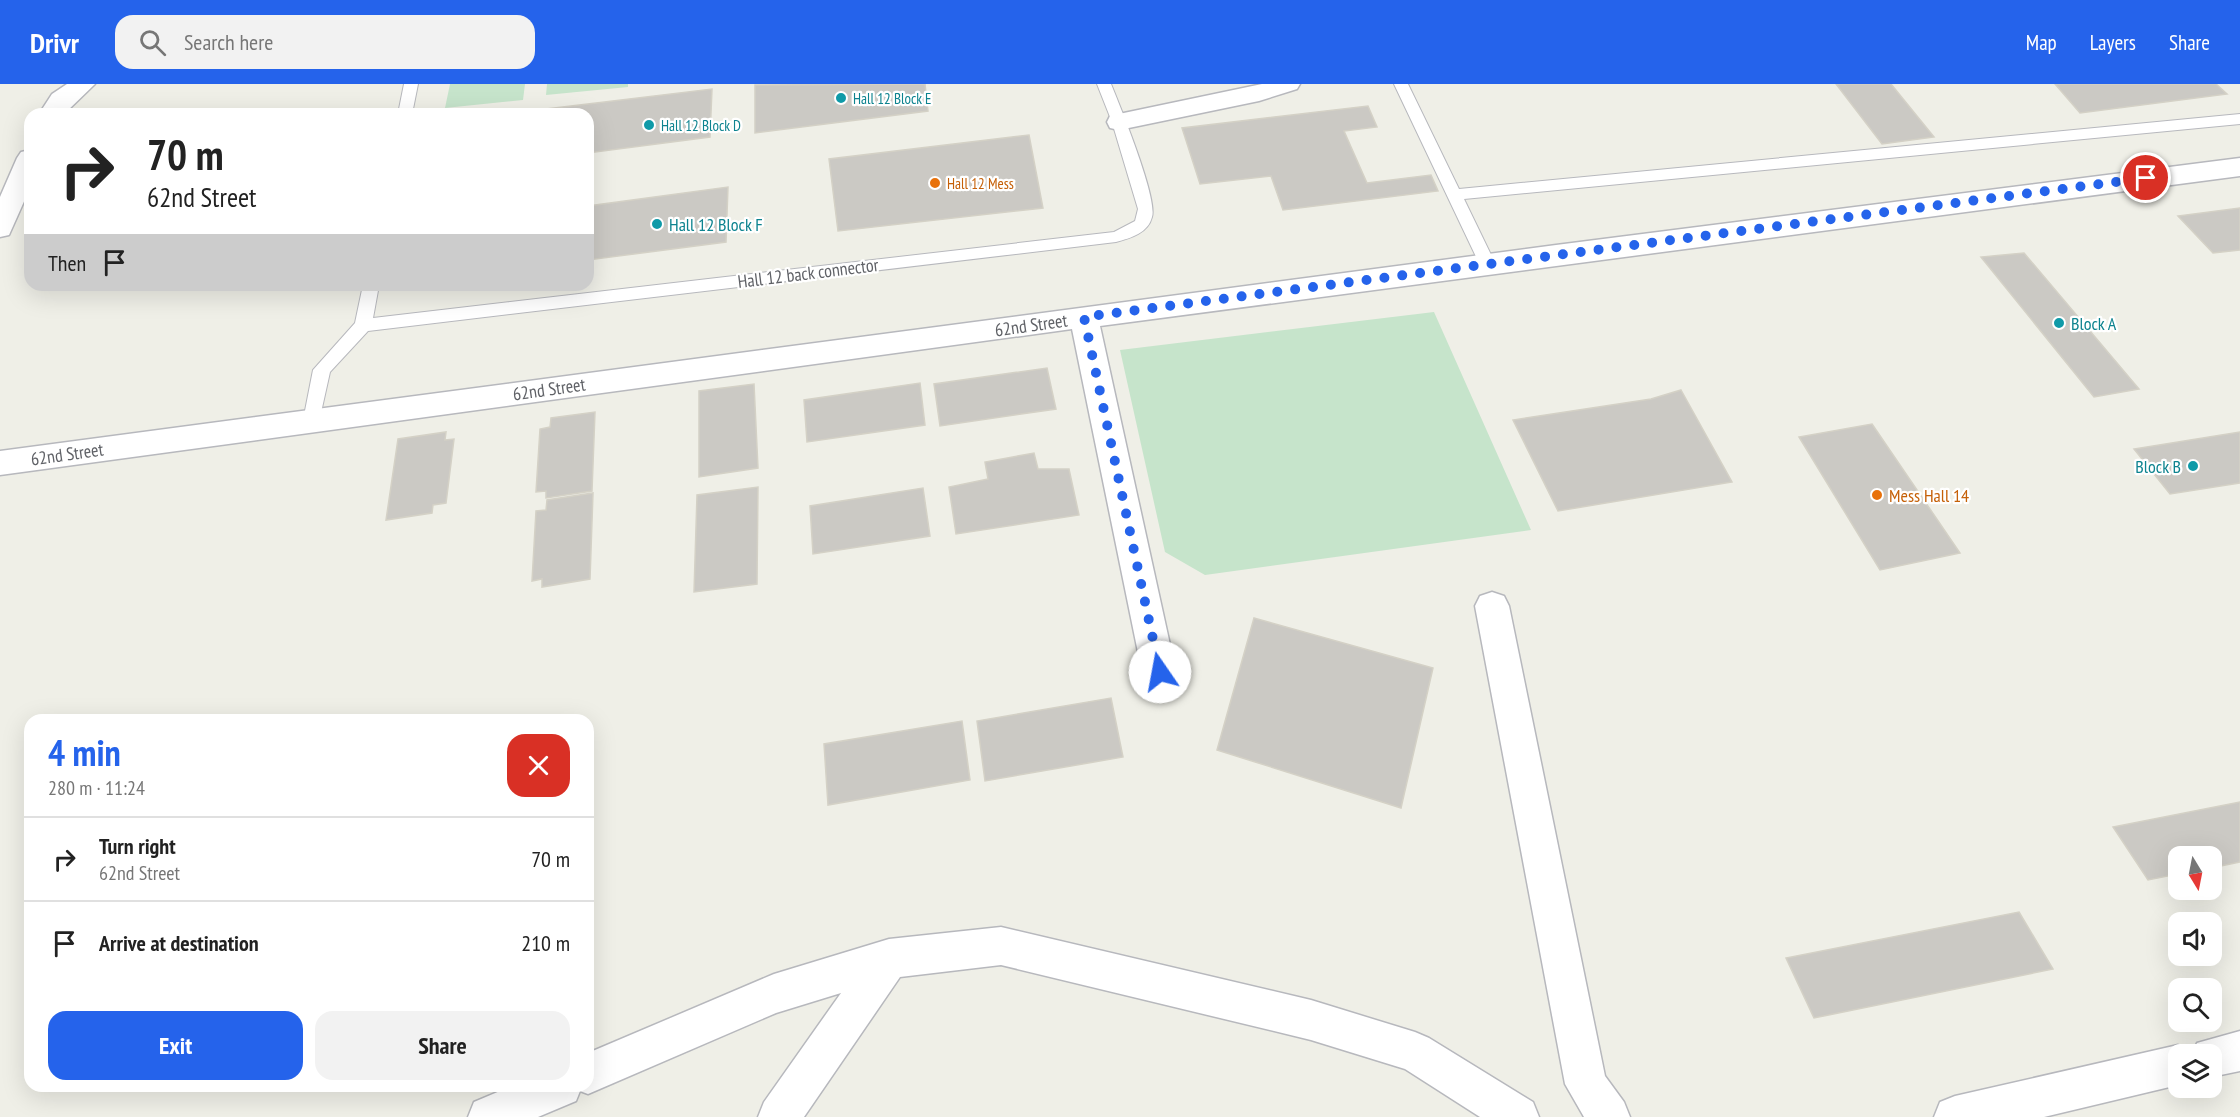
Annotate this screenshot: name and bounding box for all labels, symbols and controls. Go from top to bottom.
search box [115,15,535,69]
text: Drivr [30,24,79,61]
icon: search [136,26,169,59]
text: Search here [184,28,273,56]
text: Map [2026,29,2057,56]
text: Layers [2090,29,2136,56]
text: Share [2169,29,2210,56]
place label: Hall 12 Block E [853,89,931,108]
marker: Hall 12 Block E [834,91,848,105]
place label: Hall 12 Block D [661,116,741,135]
marker: Hall 12 Block D [642,118,656,132]
text: 70 m [147,127,224,182]
icon: right [48,132,126,210]
pin [2120,152,2171,203]
icon: arrive [2129,161,2162,194]
place label: Hall 12 Mess [947,174,1014,193]
marker: Hall 12 Mess [928,176,942,190]
text: 62nd Street [147,180,256,214]
place label: Hall 12 Block F [669,213,763,236]
marker: Hall 12 Block F [650,217,664,231]
icon: arrive [98,246,131,279]
text: Then [48,249,86,277]
street label: Hall 12 back connector [736,253,880,293]
street label: 62nd Street [993,309,1069,341]
place label: Block A [2071,312,2117,335]
marker: Block A [2052,316,2066,330]
street label: 62nd Street [511,373,587,405]
street label: 62nd Street [29,438,105,470]
place label: Block B [2135,455,2181,478]
marker: Block B [2186,459,2200,473]
place label: Mess Hall 14 [1889,484,1969,507]
marker: Mess Hall 14 [1870,488,1884,502]
position arrow [1128,640,1192,704]
text: 4 min [48,729,121,776]
button: close [507,734,570,797]
text: 280 m · 11:24 [48,775,145,801]
text: Turn right [99,832,176,860]
icon: right [48,843,81,876]
text: 70 m [531,845,570,873]
north arrow [2168,846,2222,900]
map controls [2168,846,2222,1098]
text: 62nd Street [99,860,180,886]
button: sound [2168,912,2222,966]
icon: arrive [48,927,81,960]
text: Arrive at destination [99,929,259,957]
text: 210 m [521,929,570,957]
button: search [2168,978,2222,1032]
button: Exit [48,1011,303,1080]
button: Share [315,1011,570,1080]
button: layers [2168,1044,2222,1098]

